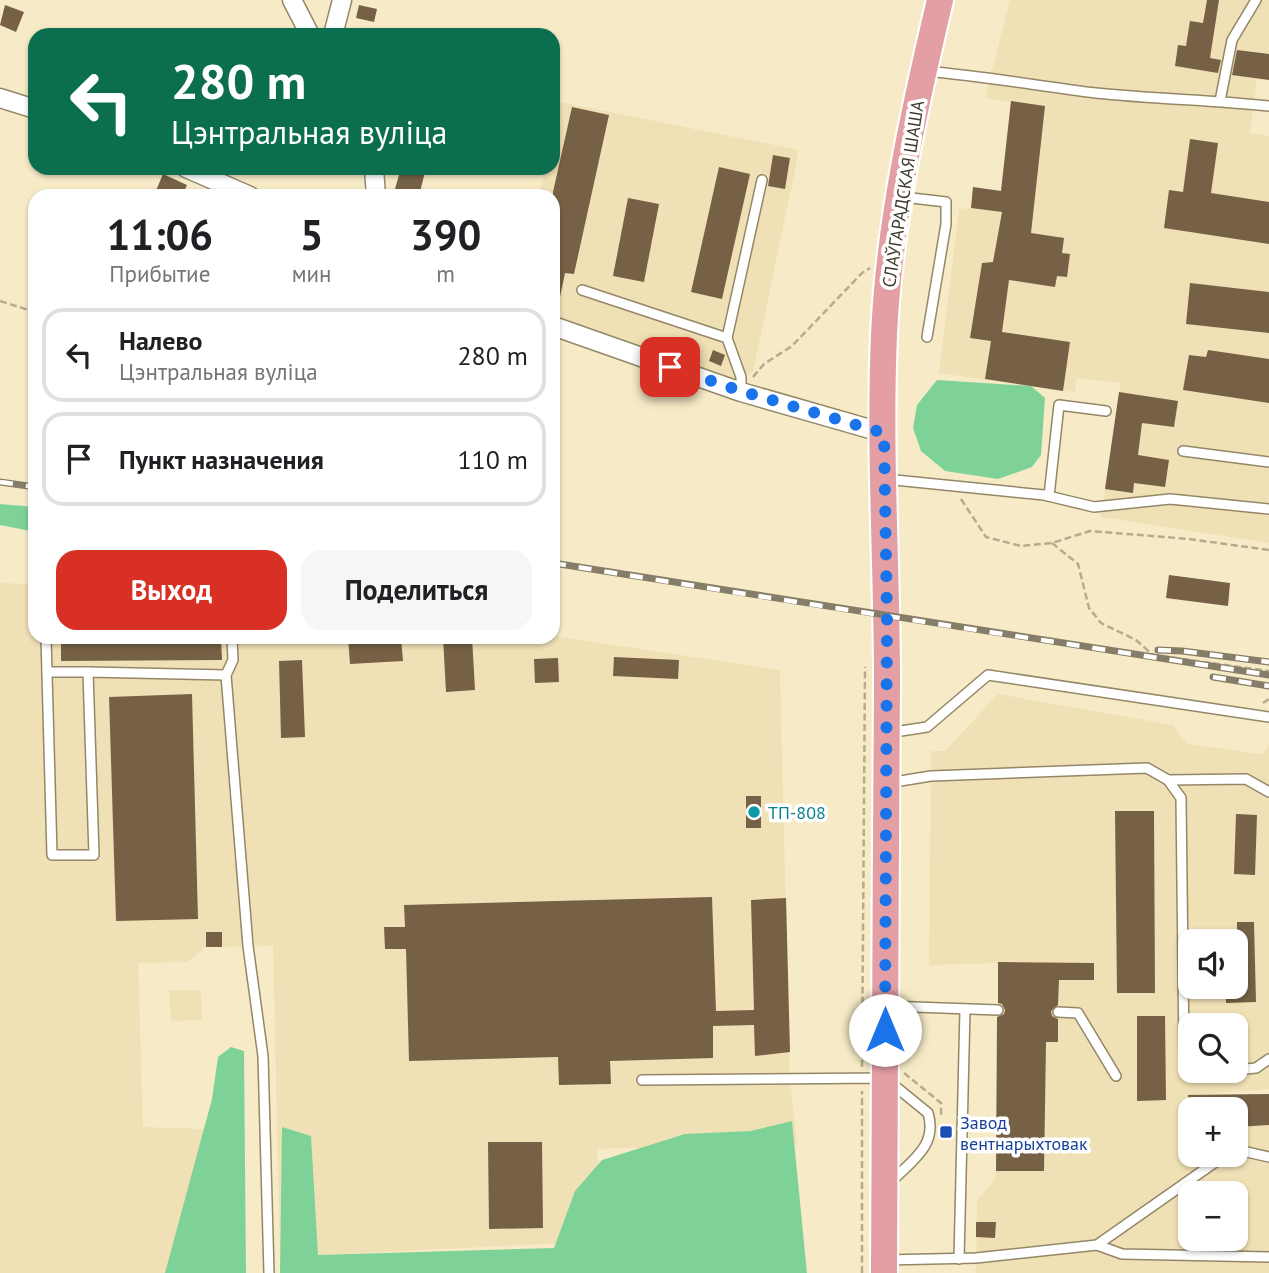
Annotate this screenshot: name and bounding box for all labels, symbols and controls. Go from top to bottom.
text: 280 m [171,49,306,113]
icon: left [56,56,147,147]
street label: СЛАЎГАРАДСКАЯ ШАША [877,98,929,289]
text: Цэнтральная вуліца [171,111,447,153]
text: 11:06 [107,207,213,262]
text: 5 [300,207,323,262]
text: 390 [410,207,481,262]
text: Прибытие [109,259,210,288]
text: мин [292,259,331,288]
text: m [436,259,455,288]
text: Налево [119,324,203,357]
icon: left [60,336,98,374]
pin [640,337,700,397]
text: 280 m [457,339,528,372]
icon: arrive [651,348,689,386]
text: Цэнтральная вуліца [119,357,318,386]
icon: arrive [60,440,98,478]
text: Пункт назначения [119,443,324,476]
text: 110 m [457,443,528,476]
button: Выход [56,550,287,630]
button: Поделиться [301,550,532,630]
place label: ТП-808 [768,801,826,824]
marker: ТП-808 [746,804,762,820]
map controls [1178,929,1248,1251]
button: sound [1178,929,1248,999]
position arrow [848,993,922,1067]
button: search [1178,1013,1248,1083]
button: + [1178,1097,1248,1167]
place label: Завод вентнарыхтовак [960,1111,1088,1155]
marker: Завод вентнарыхтовак [938,1124,954,1140]
button: − [1178,1181,1248,1251]

